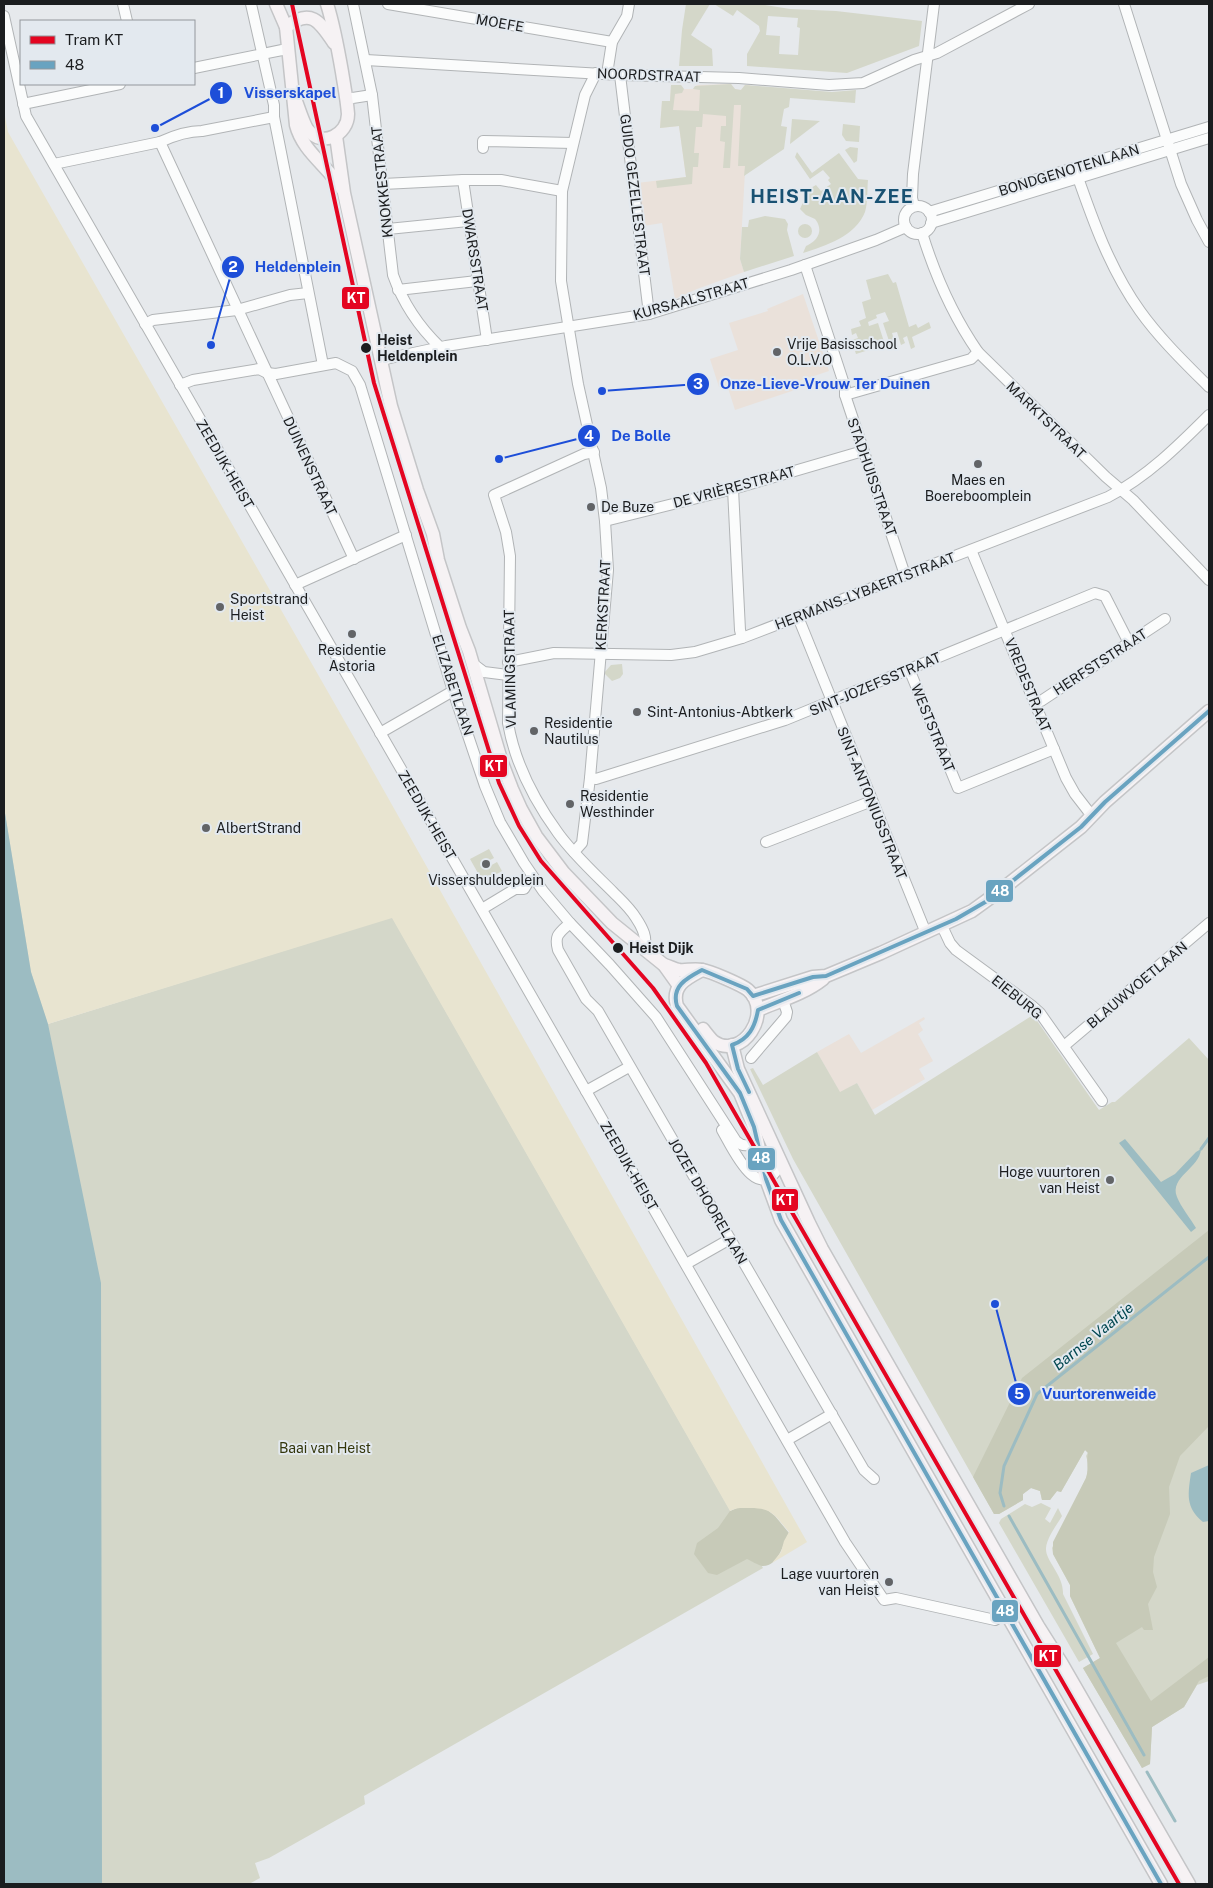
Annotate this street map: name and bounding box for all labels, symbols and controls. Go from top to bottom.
street label: MOEFE [475,11,525,35]
legend [20,20,195,85]
text: Tram KT [65,31,123,48]
text: 48 [65,56,84,73]
street label: NOORDSTRAAT [597,65,701,85]
callout: Visserskapel [209,78,346,108]
text: 1 [218,84,224,101]
text: Visserskapel [244,84,336,101]
street label: GUIDO GEZELLESTRAAT [617,113,653,277]
street label: KNOKKESTRAAT [368,125,396,239]
street label: BONDGENOTENLAAN [997,141,1141,199]
district label: HEIST-AAN-ZEE [750,185,914,207]
street label: DWARSSTRAAT [459,207,491,313]
callout: Heldenplein [220,252,352,282]
text: 2 [228,258,238,275]
text: Heldenplein [255,258,341,275]
street label: KURSAALSTRAAT [631,275,751,323]
line badge: KT [341,286,370,310]
text: KT [347,290,366,306]
place label: Heist Heldenplein [377,332,458,364]
place label: Vrije Basisschool O.L.V.O [787,336,898,368]
marker: Heist Heldenplein [359,341,373,355]
marker: Vrije Basisschool O.L.V.O [771,346,783,358]
callout: Onze-Lieve-Vrouw Ter Duinen [685,369,940,399]
text: 3 [693,375,703,392]
text: Onze-Lieve-Vrouw Ter Duinen [720,375,930,392]
street label: MARKTSTRAAT [1003,378,1089,462]
street label: DUINENSTRAAT [280,414,340,518]
street label: ZEEDIJK-HEIST [193,416,257,512]
street label: STADHUISSTRAAT [844,416,900,538]
callout: De Bolle [576,421,681,451]
text: 4 [584,427,594,444]
text: De Bolle [611,427,671,444]
marker: Maes en Boereboomplein [972,458,984,470]
street label: DE VRIÈRESTRAAT [671,462,797,511]
place label: Maes en Boereboomplein [925,472,1031,504]
place label: De Buze [601,499,654,515]
marker: De Buze [585,501,597,513]
street label: HERMANS-LYBAERTSTRAAT [773,549,957,633]
street label: KERKSTRAAT [593,559,613,651]
place label: Sportstrand Heist [230,591,308,623]
marker: Sportstrand Heist [214,601,226,613]
street label: VLAMINGSTRAAT [501,609,519,729]
street label: HERFSTSTRAAT [1050,626,1150,698]
marker: Residentie Astoria [346,628,358,640]
street label: ELIZABETLAAN [429,632,477,738]
street label: VREDESTRAAT [1002,636,1054,734]
place label: Residentie Astoria [318,642,386,674]
street label: SINT-JOZEFSSTRAAT [807,649,943,719]
street label: WESTSTRAAT [908,682,958,774]
place label: Sint-Antonius-Abtkerk [647,704,793,720]
marker: Sint-Antonius-Abtkerk [631,706,643,718]
place label: Residentie Nautilus [544,715,613,747]
street label: SINT-ANTONIUSSTRAAT [834,724,910,882]
marker: Residentie Nautilus [528,725,540,737]
line badge: KT [479,754,508,778]
text: KT [485,758,504,774]
street label: ZEEDIJK-HEIST [395,767,459,863]
place label: Residentie Westhinder [580,788,654,820]
marker: Residentie Westhinder [564,798,576,810]
place label: AlbertStrand [216,820,301,836]
marker: AlbertStrand [200,822,212,834]
marker: Vissershuldeplein [480,858,492,870]
place label: Vissershuldeplein [428,872,544,888]
line badge: 48 [985,879,1014,903]
text: 48 [991,883,1009,899]
street label: BLAUWVOETLAAN [1084,938,1190,1032]
place label: Heist Dijk [629,940,694,956]
marker: Heist Dijk [611,941,625,955]
street label: EIEBURG [989,972,1045,1022]
street label: ZEEDIJK-HEIST [597,1118,661,1214]
street label: JOZEF DHOORELAAN [665,1135,751,1267]
line badge: 48 [747,1147,776,1171]
text: 48 [752,1150,770,1166]
place label: Hoge vuurtoren van Heist [999,1164,1100,1196]
marker: Hoge vuurtoren van Heist [1104,1174,1116,1186]
line badge: KT [771,1188,799,1212]
text: KT [776,1192,795,1208]
water label: Barnse Vaartje [1049,1298,1137,1374]
callout: Vuurtorenweide [1006,1379,1166,1409]
text: 5 [1014,1385,1024,1402]
text: Vuurtorenweide [1042,1385,1156,1402]
park label: Baai van Heist [279,1440,371,1456]
place label: Lage vuurtoren van Heist [781,1566,879,1598]
marker: Lage vuurtoren van Heist [883,1576,895,1588]
line badge: 48 [991,1599,1019,1623]
text: 48 [996,1603,1014,1619]
line badge: KT [1033,1644,1062,1668]
text: KT [1039,1648,1058,1664]

